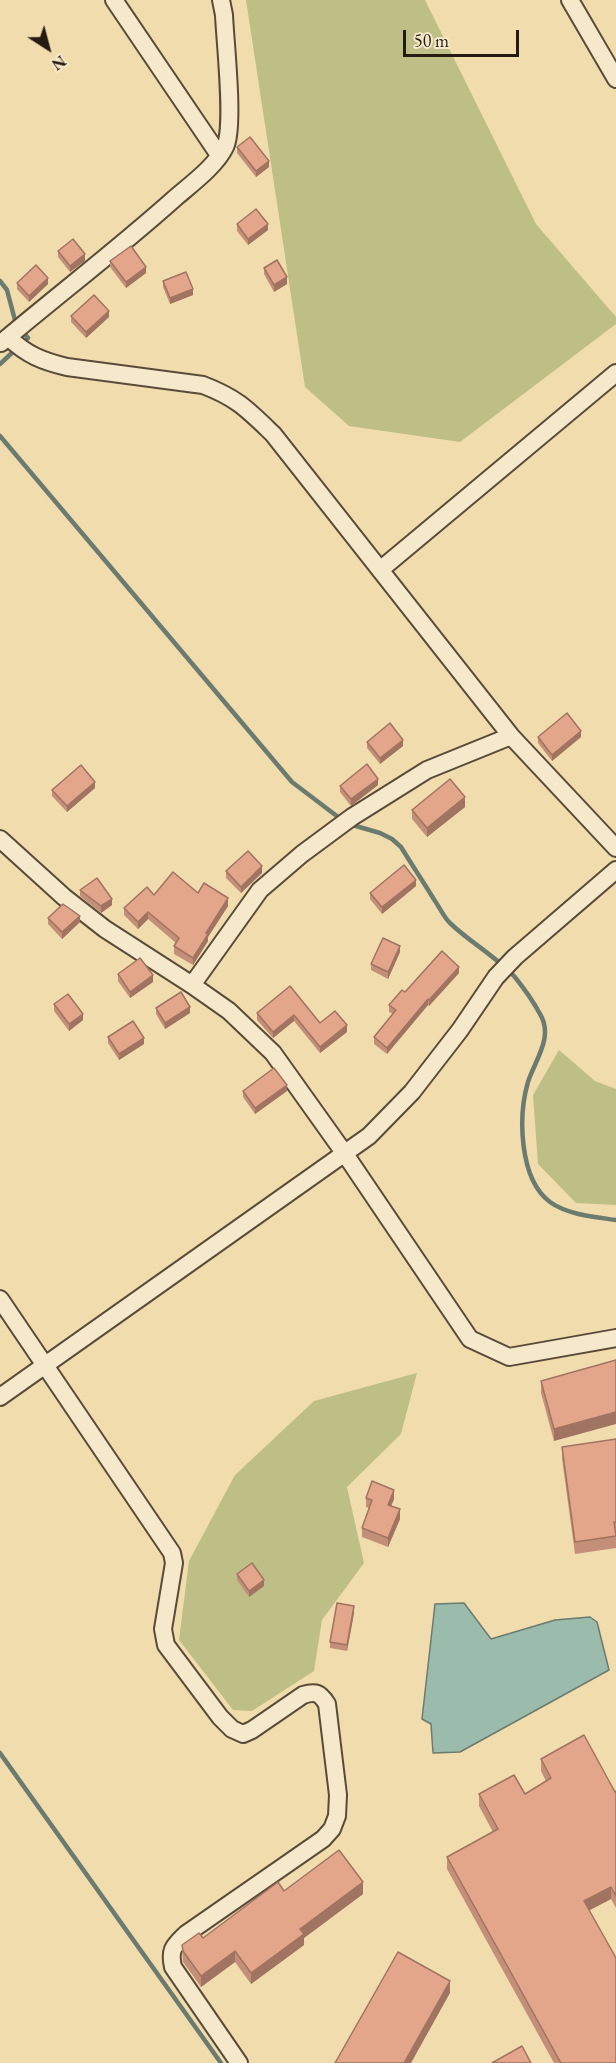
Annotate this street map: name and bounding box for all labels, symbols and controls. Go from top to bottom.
north arrow [18,18,78,78]
scale bar [406,18,522,56]
text: 50 m [414,29,449,52]
text: N [47,51,70,75]

